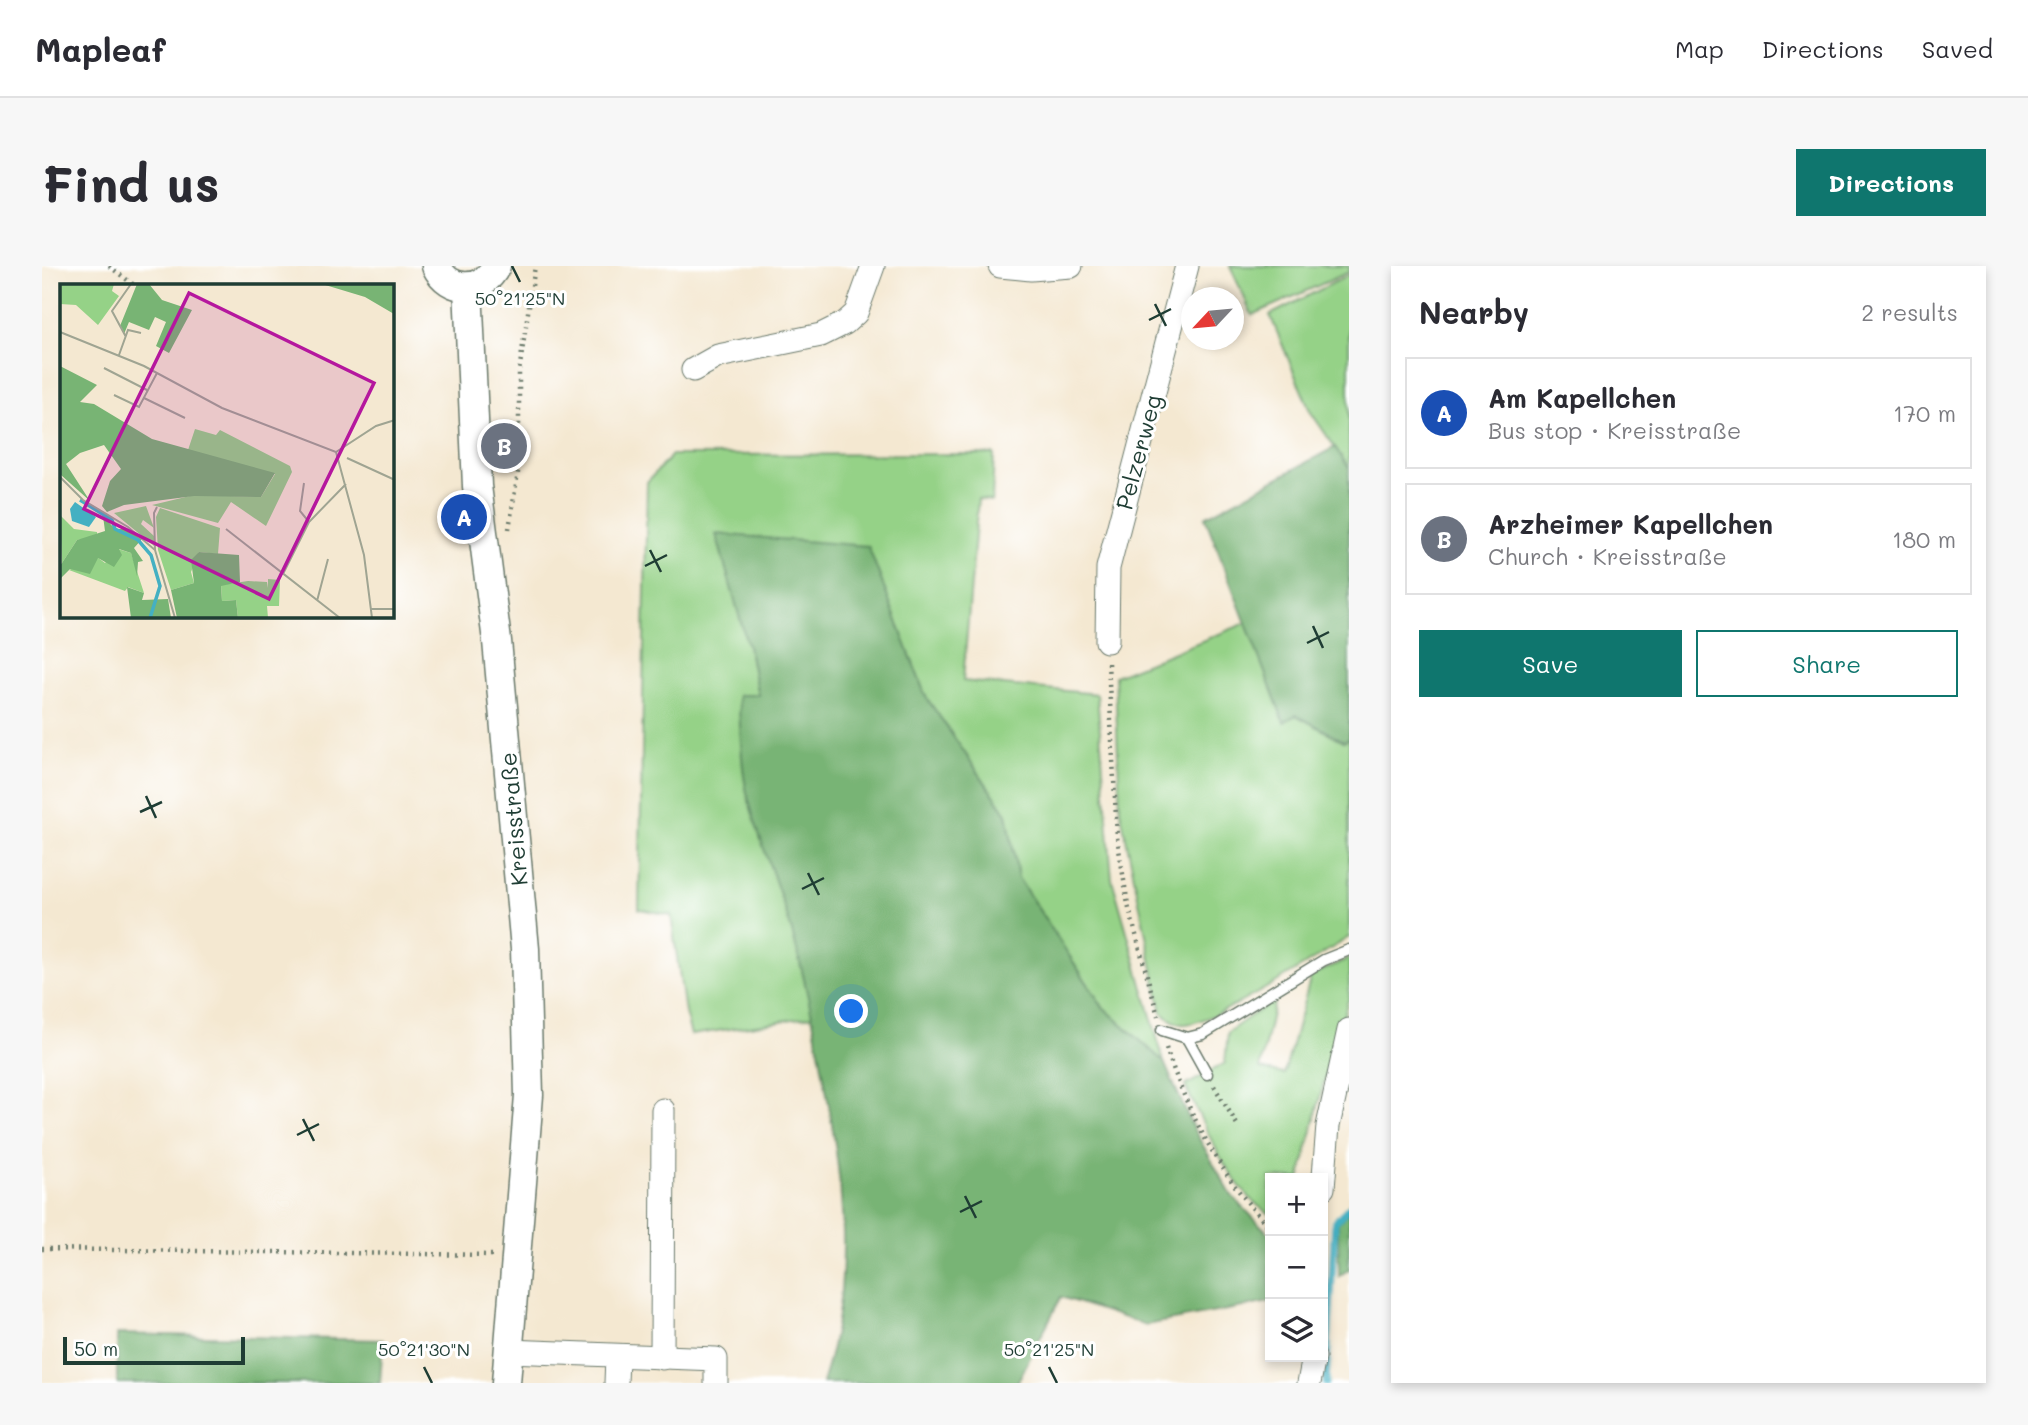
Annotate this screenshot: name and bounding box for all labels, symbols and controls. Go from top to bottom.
text: Mapleaf [35,27,166,70]
text: Map [1675,33,1724,64]
text: Directions [1762,33,1884,64]
text: Saved [1922,33,1993,64]
button: Directions [1796,149,1986,216]
text: Find us [42,151,220,214]
inset map [60,284,394,618]
text: 50°21'25"N [475,286,565,310]
north arrow [1181,287,1244,350]
text: Nearby [1419,292,1529,332]
text: 2 results [1861,297,1958,327]
text: Am Kapellchen [1488,381,1676,415]
street label: Pelzerweg [1108,391,1168,513]
text: A [1436,398,1452,428]
text: 170 m [1893,398,1956,428]
text: Bus stop · Kreisstraße [1488,415,1741,445]
pin: B [481,420,527,472]
pin: A [441,491,487,543]
text: Arzheimer Kapellchen [1488,507,1773,541]
text: B [1436,524,1452,554]
text: 180 m [1892,524,1956,554]
text: Church · Kreisstraße [1488,541,1727,571]
button: Save [1419,630,1682,697]
button: Share [1696,630,1958,697]
street label: Kreisstraße [492,751,534,887]
your location [834,994,868,1028]
map controls [1265,1173,1328,1362]
button: + [1265,1173,1328,1236]
button: − [1265,1236,1328,1299]
button: layers [1265,1299,1328,1362]
scale bar [63,1334,245,1366]
text: 50 m [74,1336,118,1361]
text: 50°21'30"N [378,1337,470,1361]
text: 50°21'25"N [1004,1337,1094,1361]

